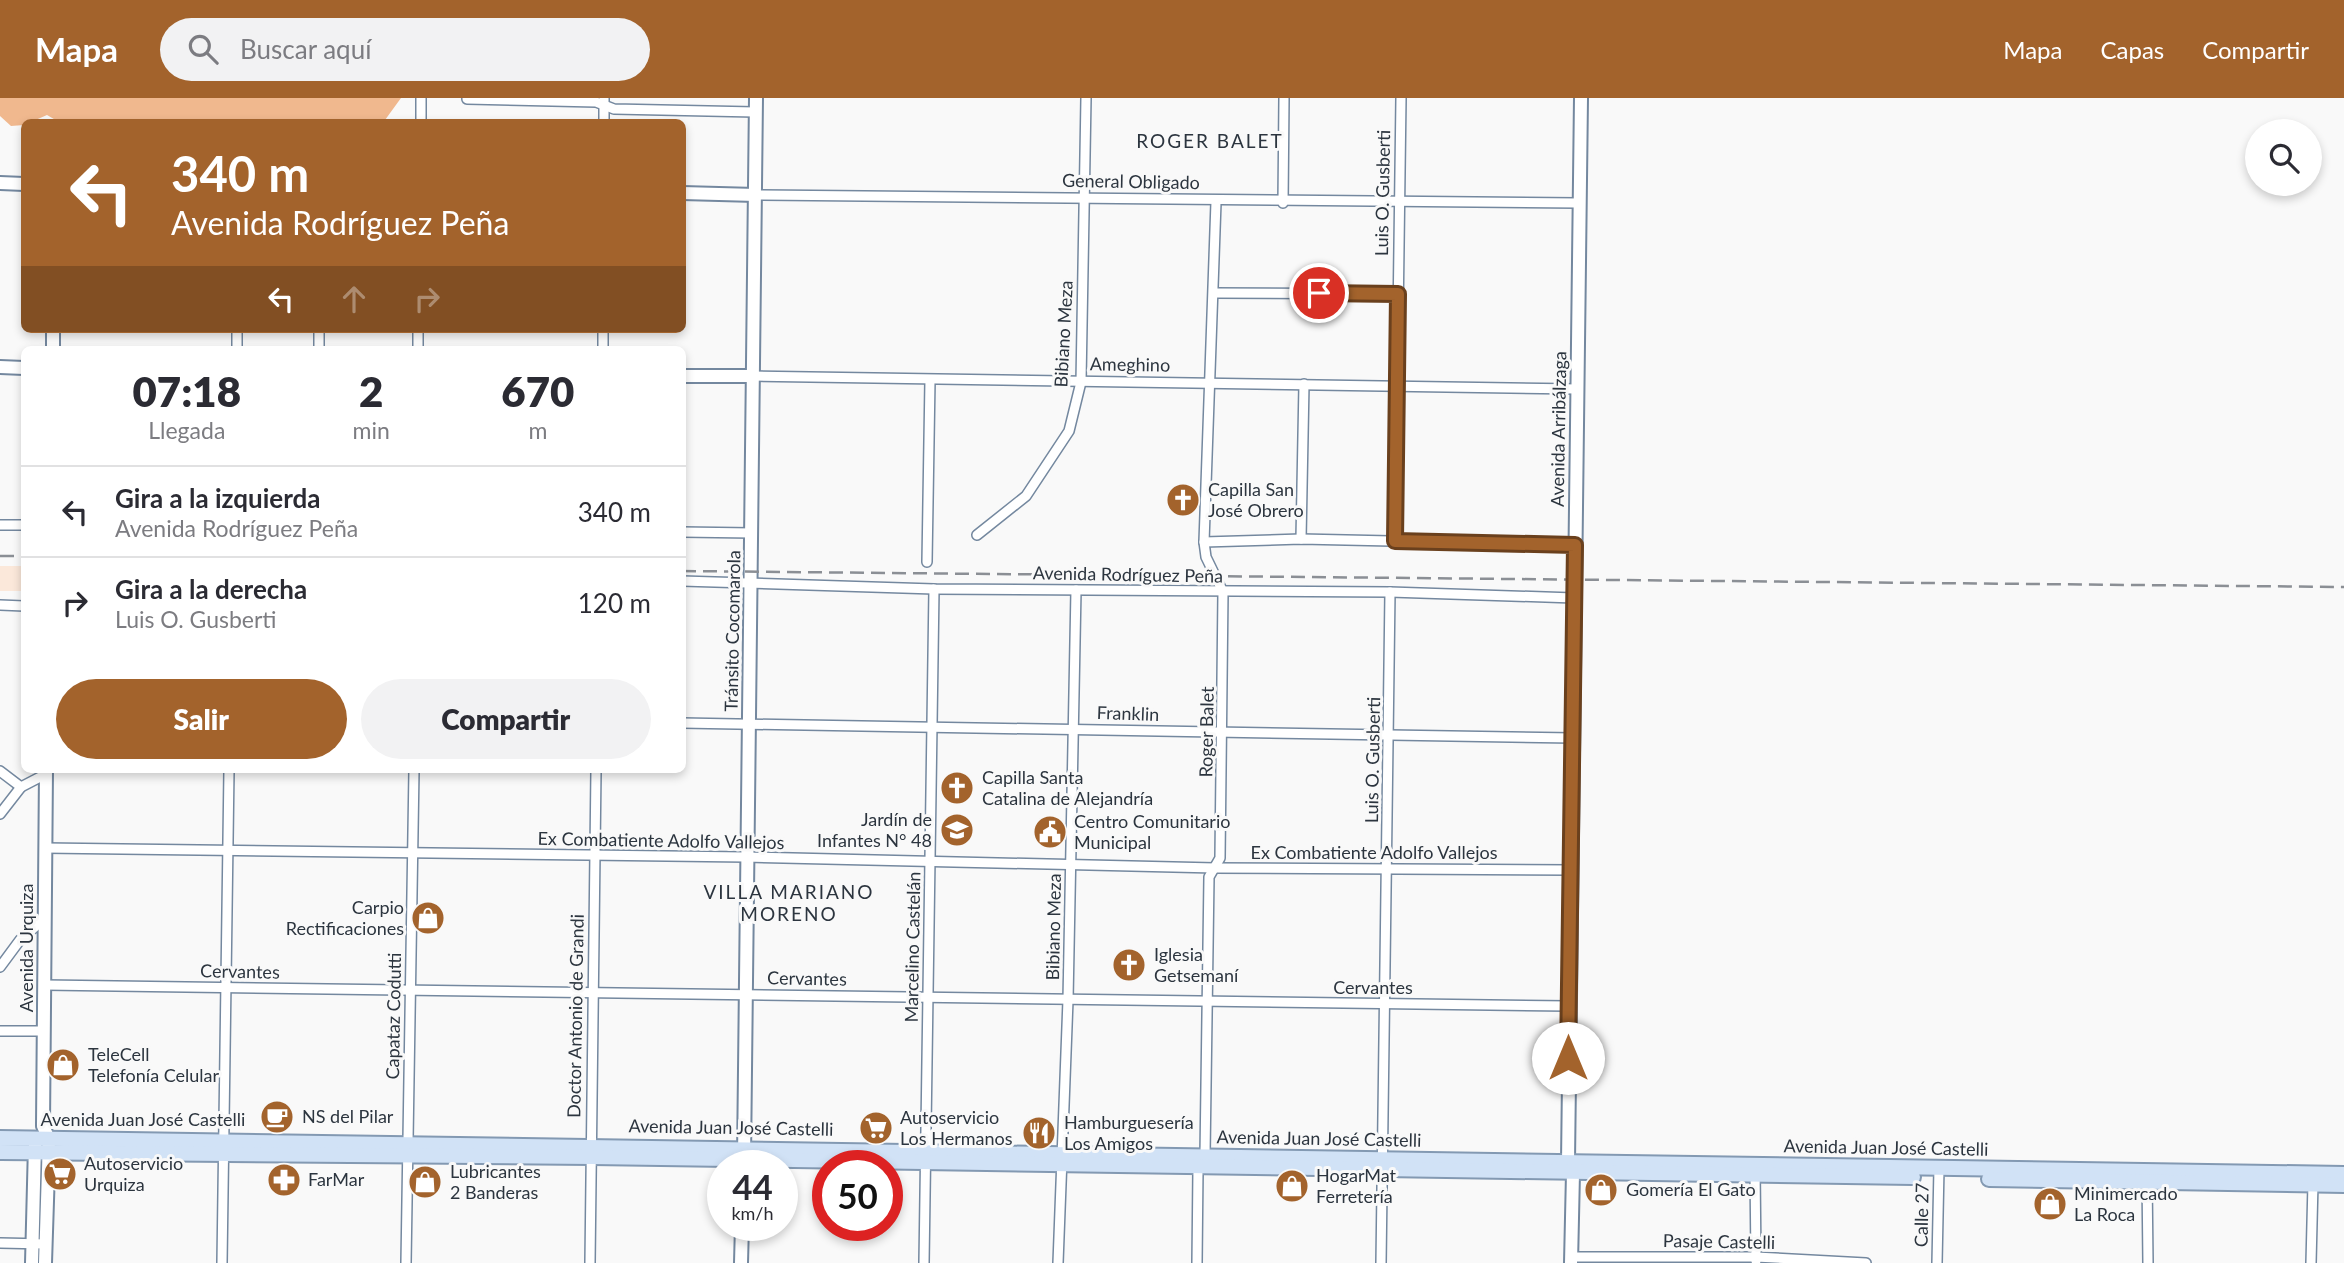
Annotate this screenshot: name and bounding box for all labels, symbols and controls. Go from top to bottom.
search box [160,18,650,81]
text: Mapa [35,29,118,69]
icon: search [184,30,222,68]
text: Buscar aquí [240,33,371,65]
text: Mapa [2003,35,2062,64]
text: Capas [2100,35,2164,64]
text: Compartir [2202,35,2309,64]
map controls [2245,119,2322,196]
button: search [2245,119,2322,196]
district label: ROGER BALET [1136,129,1284,152]
street label: Luis O. Gusberti [1370,130,1394,256]
text: 340 m [171,144,309,202]
icon: left [56,147,147,238]
street label: General Obligado [1062,169,1200,193]
text: Avenida Rodríguez Peña [171,203,509,242]
pin [1289,263,1349,323]
icon: arrive [1300,274,1338,312]
icon: left [262,280,300,318]
icon: ahead [335,280,373,318]
icon: right [408,280,446,318]
street label: Bibiano Meza [1049,280,1077,388]
street label: Avenida Arribálzaga [1546,351,1570,507]
street label: Ameghino [1090,352,1170,376]
text: 07:18 [133,366,241,416]
text: 2 [359,366,383,416]
text: 670 [501,366,574,416]
text: Llegada [148,416,225,444]
text: min [353,416,390,444]
text: m [528,416,547,444]
place label: Capilla San José Obrero [1208,478,1304,521]
church icon: Capilla San José Obrero [1164,481,1202,519]
text: Gira a la izquierda [115,482,321,514]
icon: left [56,493,94,531]
text: 340 m [578,496,651,528]
text: Avenida Rodríguez Peña [115,514,358,542]
street label: Tránsito Cocomarola [720,550,744,712]
street label: Avenida Rodríguez Peña [1033,561,1223,587]
text: Gira a la derecha [115,573,307,605]
icon: right [56,584,94,622]
text: 120 m [578,587,651,619]
text: Luis O. Gusberti [115,605,276,633]
button: Salir [56,679,347,759]
button: Compartir [361,679,651,759]
street label: Roger Balet [1194,686,1218,778]
street label: Luis O. Gusberti [1360,697,1384,823]
street label: Franklin [1096,701,1160,725]
place label: Capilla Santa Catalina de Alejandría [982,766,1153,809]
church icon: Capilla Santa Catalina de Alejandría [938,769,976,807]
place label: Jardín de Infantes N° 48 [817,808,932,851]
place label: Centro Comunitario Municipal [1074,810,1230,853]
school or university icon: Jardín de Infantes N° 48 [938,811,976,849]
public building icon: Centro Comunitario Municipal [1031,813,1069,851]
street label: Ex Combatiente Adolfo Vallejos [537,827,785,853]
street label: Ex Combatiente Adolfo Vallejos [1251,841,1498,863]
street label: Marcelino Castelán [900,871,924,1023]
street label: Bibiano Meza [1041,873,1065,981]
district label: VILLA MARIANO MORENO [703,880,875,925]
street label: Avenida Urquiza [15,884,37,1012]
place label: Carpio Rectificaciones [286,896,404,939]
shop icon: Carpio Rectificaciones [409,899,447,937]
street label: Doctor Antonio de Grandi [562,914,588,1118]
place label: Iglesia Getsemaní [1154,943,1239,986]
church icon: Iglesia Getsemaní [1110,946,1148,984]
street label: Capataz Codutti [381,952,405,1080]
street label: Cervantes [200,959,280,983]
street label: Cervantes [767,966,847,990]
street label: Cervantes [1333,976,1413,998]
position arrow [1531,1021,1605,1095]
place label: TeleCell Telefonía Celular [88,1043,220,1086]
shop icon: TeleCell Telefonía Celular [44,1046,82,1084]
cafe icon: NS del Pilar [258,1098,296,1136]
place label: NS del Pilar [302,1105,394,1127]
place label: Autoservicio Los Hermanos [900,1106,1013,1149]
street label: Avenida Juan José Castelli [41,1108,245,1130]
supermarket icon: Autoservicio Los Hermanos [857,1109,895,1147]
place label: Hamburguesería Los Amigos [1064,1111,1194,1154]
street label: Avenida Juan José Castelli [628,1114,834,1140]
restaurant icon: Hamburguesería Los Amigos [1020,1114,1058,1152]
street label: Avenida Juan José Castelli [1216,1125,1422,1151]
street label: Avenida Juan José Castelli [1783,1134,1989,1160]
speed limit sign: 50 [812,1150,903,1241]
place label: Autoservicio Urquiza [84,1152,183,1195]
supermarket icon: Autoservicio Urquiza [41,1155,79,1193]
place label: Lubricantes 2 Banderas [450,1160,541,1203]
pharmacy icon: FarMar [265,1161,303,1199]
shop icon: Lubricantes 2 Banderas [406,1163,444,1201]
place label: HogarMat Ferretería [1316,1164,1397,1207]
text: 44 [732,1165,773,1207]
shop icon: HogarMat Ferretería [1273,1167,1311,1205]
place label: FarMar [308,1168,365,1190]
shop icon: Gomería El Gato [1582,1171,1620,1209]
place label: Gomería El Gato [1626,1178,1756,1200]
place label: Minimercado La Roca [2074,1182,2178,1225]
street label: Calle 27 [1909,1183,1933,1247]
shop icon: Minimercado La Roca [2031,1185,2069,1223]
text: km/h [731,1202,774,1224]
street label: Pasaje Castelli [1663,1229,1775,1253]

